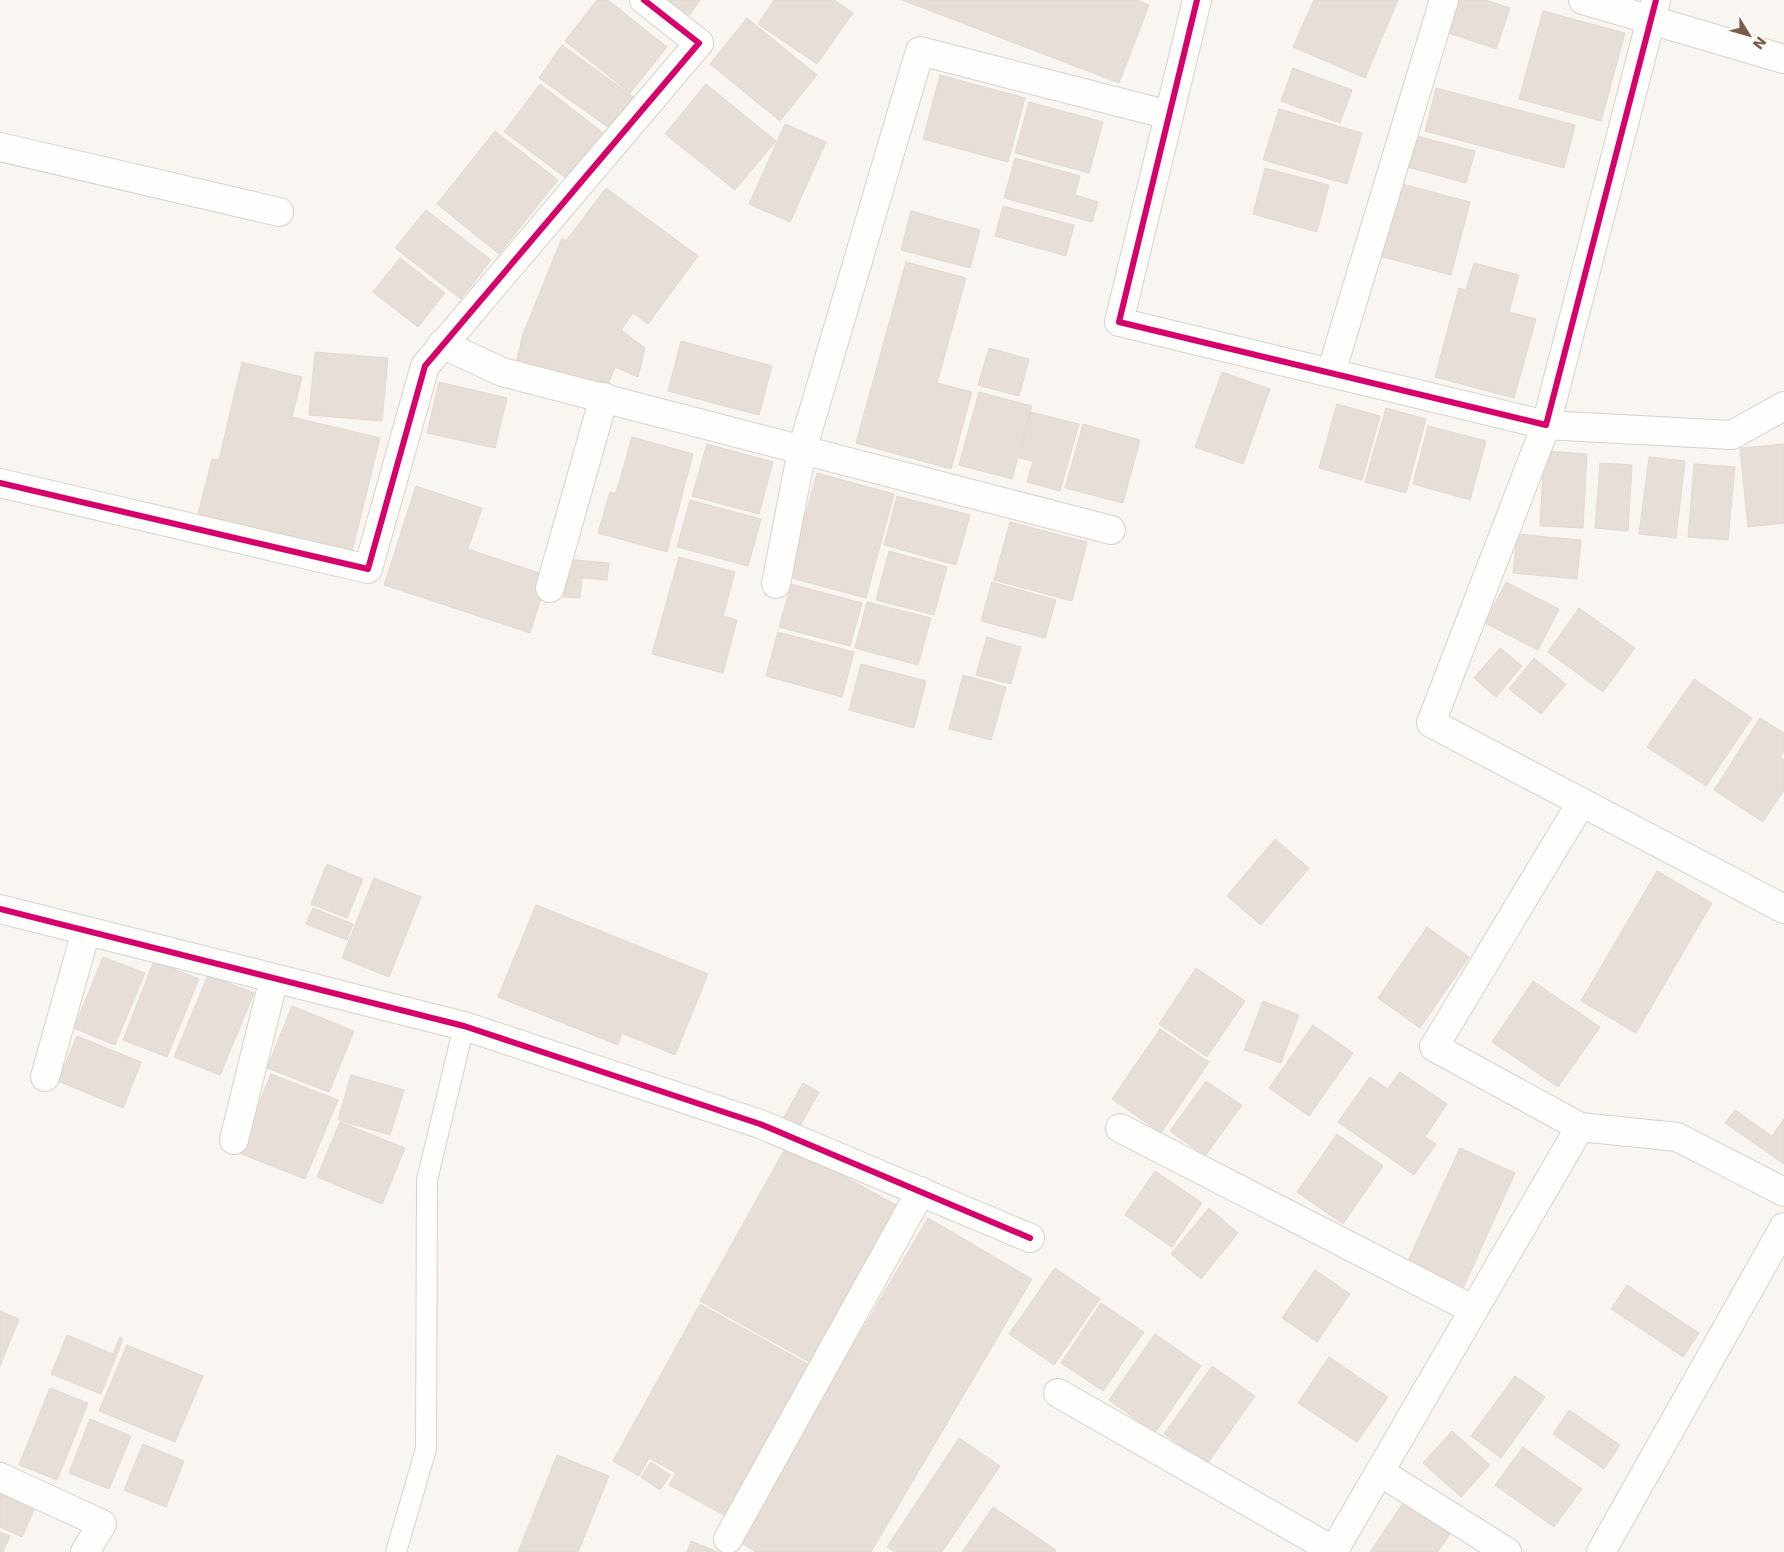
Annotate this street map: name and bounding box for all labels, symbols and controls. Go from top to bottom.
north arrow [1724,10,1774,60]
text: N [1749,33,1769,52]

